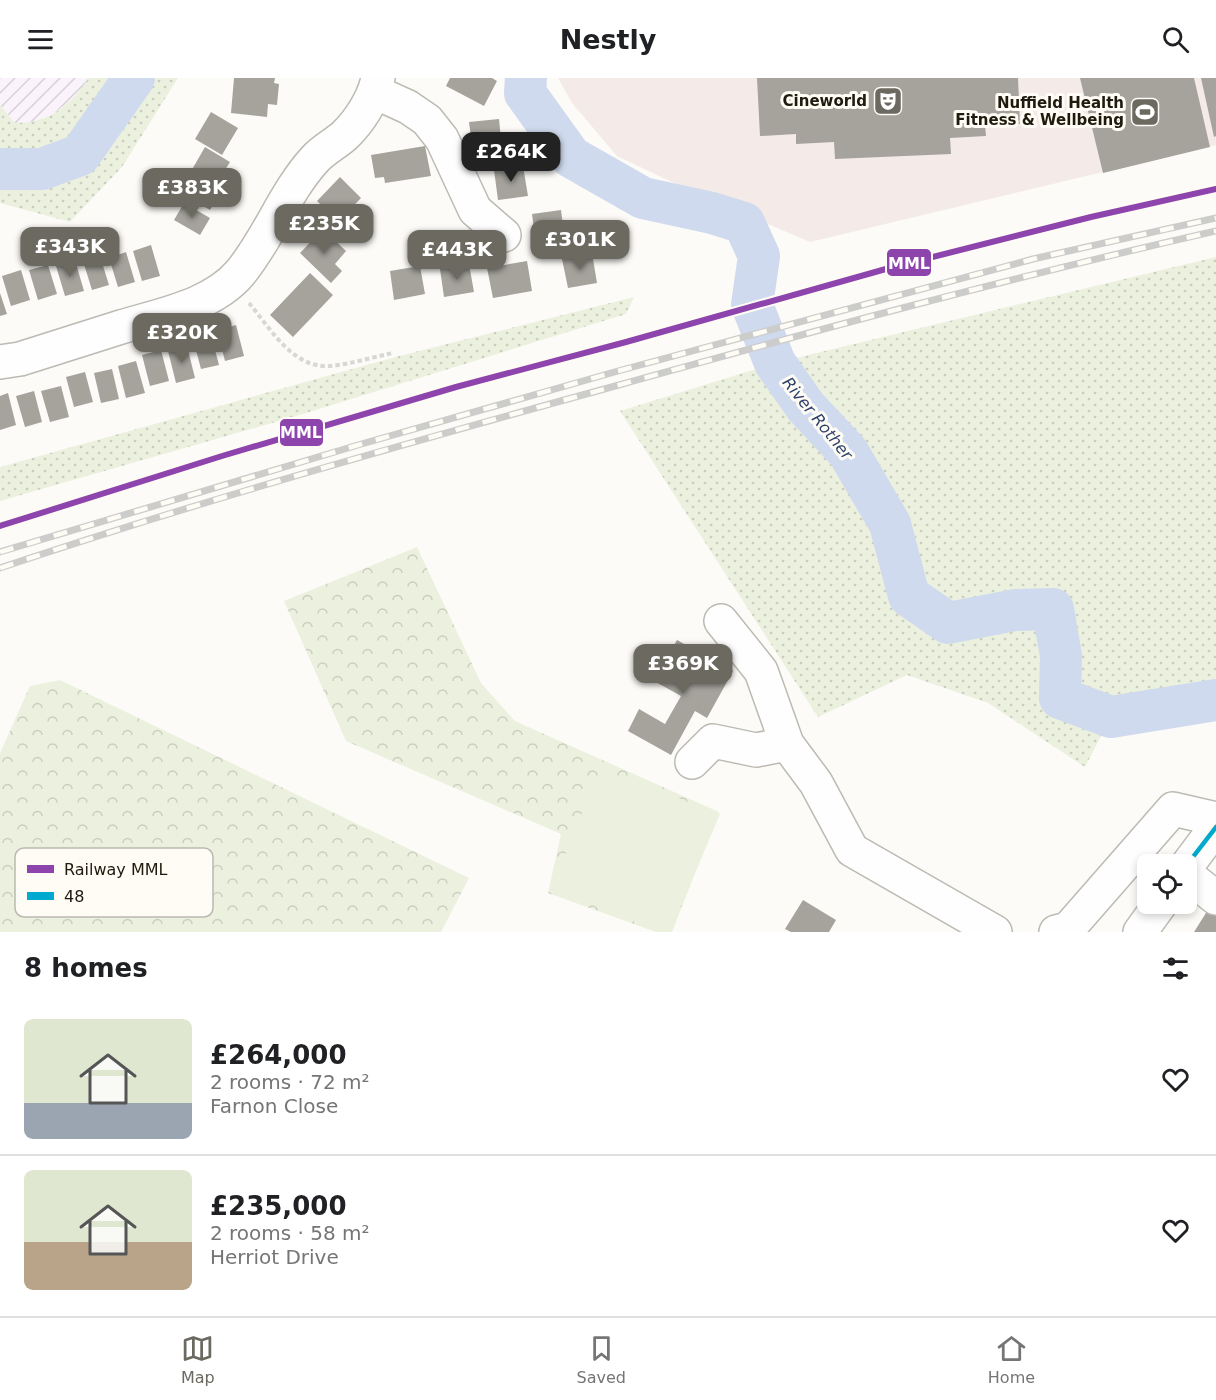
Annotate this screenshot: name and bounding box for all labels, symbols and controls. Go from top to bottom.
icon: menu [24,23,57,56]
icon: search [1159,23,1192,56]
text: Nestly [560,24,656,55]
theatre icon: Cineworld [872,85,904,117]
place label: Cineworld [783,92,867,110]
place label: Nuffield Health Fitness & Wellbeing [955,94,1124,129]
sports icon: Nuffield Health Fitness & Wellbeing [1129,96,1161,128]
pin: £264K [469,132,553,183]
text: £264K [475,139,547,163]
pin: £383K [150,168,234,219]
text: £383K [156,175,228,199]
pin: £235K [282,204,366,255]
text: £235K [288,211,360,235]
pin: £301K [538,220,622,271]
pin: £343K [28,227,112,278]
text: £301K [544,227,616,251]
pin: £443K [415,230,499,281]
text: £343K [34,234,106,258]
text: £443K [421,237,493,261]
line badge: MML [886,248,932,277]
text: MML [888,254,930,273]
pin: £320K [140,313,224,364]
text: £320K [146,320,218,344]
water label: River Rother [779,373,857,464]
line badge: MML [279,418,324,447]
text: MML [280,423,322,442]
pin: £369K [641,644,725,695]
text: £369K [647,651,719,675]
legend [15,848,213,917]
map controls [1137,854,1197,914]
button: locate [1137,854,1197,914]
text: Railway MML [64,860,168,879]
text: 48 [64,887,84,906]
icon: filters [1159,952,1192,985]
text: 8 homes [24,953,148,983]
text: £264,000 [210,1040,347,1070]
icon: home [72,1043,144,1115]
icon: heart [1159,1063,1192,1096]
text: 2 rooms · 72 m² [210,1070,370,1094]
text: Farnon Close [210,1094,338,1118]
text: £235,000 [210,1191,347,1221]
icon: home [72,1194,144,1266]
icon: heart [1159,1214,1192,1247]
text: 2 rooms · 58 m² [210,1221,370,1245]
text: Herriot Drive [210,1245,339,1269]
tab: Map [181,1332,215,1387]
tab: Saved [577,1332,626,1387]
tab: Home [988,1332,1035,1387]

